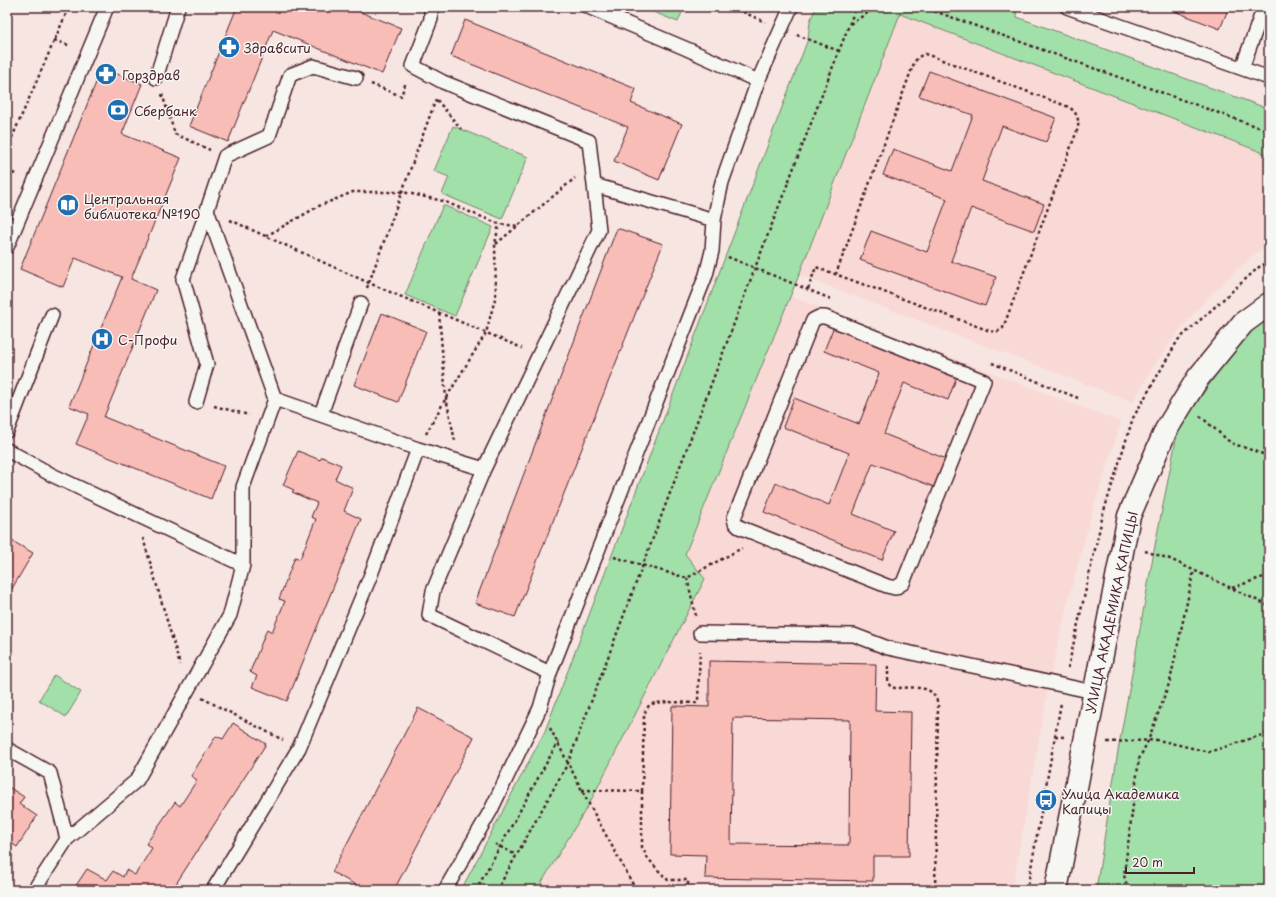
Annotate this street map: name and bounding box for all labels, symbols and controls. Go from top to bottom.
pharmacy icon: Здравсити [216,34,242,60]
place label: Здравсити [243,38,311,57]
pharmacy icon: Горздрав [93,61,119,87]
place label: Горздрав [122,65,180,84]
bank icon: Сбербанк [105,97,131,123]
place label: Сбербанк [134,101,197,120]
place label: Центральная библиотека №190 [84,189,200,223]
library icon: Центральная библиотека №190 [55,192,81,218]
hospital icon: С-Профи [89,326,115,352]
place label: С-Профи [118,330,178,349]
street label: УЛИЦА АКАДЕМИКА КАПИЦЫ [1080,509,1142,715]
place label: Улица Академика Капицы [1062,784,1180,818]
bus stop icon: Улица Академика Капицы [1033,787,1059,813]
scale bar [1126,849,1194,875]
text: 20 m [1132,853,1163,871]

